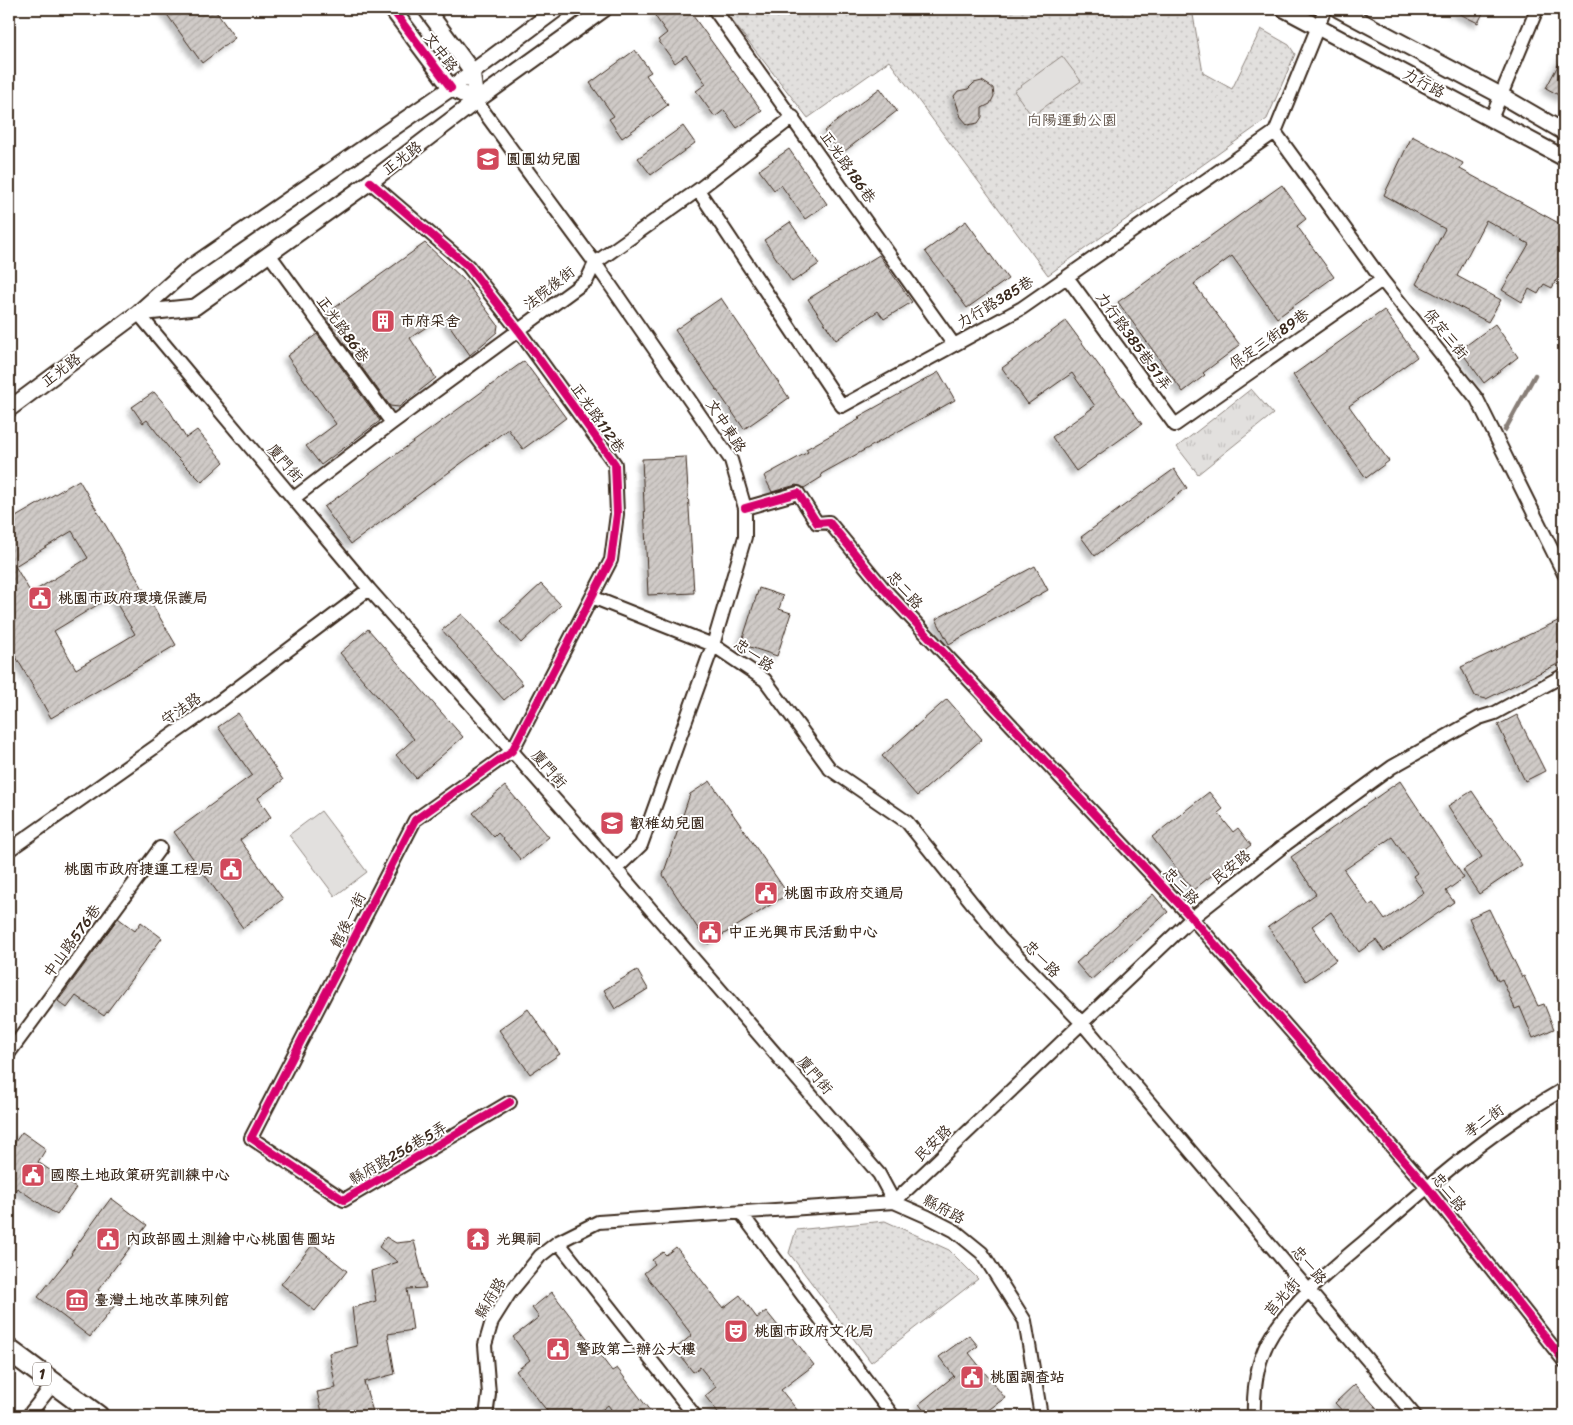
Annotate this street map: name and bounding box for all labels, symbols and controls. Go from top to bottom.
street label: 文中路 [417,26,465,78]
street label: 力行路 [1398,61,1450,105]
park label: 向陽運動公園 [1027,107,1117,133]
street label: 正光路186巷 [813,125,883,209]
street label: 正光路 [376,134,428,182]
school or university icon: 圓圓幼兒園 [475,146,501,172]
place label: 圓圓幼兒園 [506,146,581,172]
street label: 法院後街 [517,259,581,317]
street label: 力行路385巷 [951,269,1039,335]
street label: 力行路385巷51弄 [1089,286,1179,396]
street label: 正光路86巷 [310,290,376,368]
street label: 保定三街89巷 [1223,302,1315,376]
street label: 保定三街 [1417,302,1475,366]
building icon: 市府采舍 [370,308,396,334]
place label: 市府采舍 [400,308,460,334]
street label: 正光路 [35,346,87,394]
street label: 正光路112巷 [564,377,632,459]
street label: 文中東路 [699,394,753,458]
street label: 廈門街 [260,437,310,489]
street label: 忠二路 [880,565,930,615]
public building icon: 桃園市政府環境保護局 [27,585,53,611]
place label: 桃園市政府環境保護局 [58,585,208,611]
street label: 忠一路 [728,631,780,679]
street label: 守法路 [155,685,207,733]
street label: 廈門街 [524,743,574,795]
school or university icon: 叡稚幼兒園 [599,810,625,836]
place label: 叡稚幼兒園 [630,810,705,836]
street label: 民安路 [1205,843,1257,891]
place label: 桃園市政府捷運工程局 [64,856,214,882]
public building icon: 桃園市政府捷運工程局 [218,856,244,882]
street label: 忠二路 [1156,861,1206,911]
public building icon: 桃園市政府交通局 [753,880,779,906]
place label: 桃園市政府交通局 [784,880,904,906]
street label: 館後一街 [323,887,373,953]
street label: 中山路576巷 [36,898,108,984]
public building icon: 中正光興市民活動中心 [697,919,723,945]
place label: 中正光興市民活動中心 [728,919,878,945]
street label: 忠一路 [1017,934,1067,984]
street label: 廈門街 [790,1049,840,1101]
street label: 孝二街 [1458,1097,1510,1145]
street label: 縣府路256巷5弄 [344,1114,452,1192]
street label: 民安路 [908,1118,958,1168]
public building icon: 國際土地政策研究訓練中心 [20,1162,46,1188]
place label: 國際土地政策研究訓練中心 [50,1162,230,1188]
street label: 忠二路 [1425,1166,1473,1218]
street label: 縣府路 [918,1187,970,1231]
public building icon: 內政部國土測繪中心桃園售圖站 [95,1226,121,1252]
place label: 內政部國土測繪中心桃園售圖站 [126,1226,336,1252]
temple icon: 光興祠 [465,1226,491,1252]
place label: 光興祠 [496,1226,541,1252]
street label: 忠一路 [1285,1239,1333,1291]
street label: 莒光街 [1257,1271,1307,1323]
street label: 縣府路 [467,1272,513,1324]
museum icon: 臺灣土地改革陳列館 [64,1287,90,1313]
place label: 臺灣土地改革陳列館 [94,1287,229,1313]
theatre icon: 桃園市政府文化局 [723,1318,749,1344]
place label: 桃園市政府文化局 [754,1318,874,1344]
public building icon: 警政第二辦公大樓 [545,1336,571,1362]
place label: 警政第二辦公大樓 [576,1336,696,1362]
road number: 1 [33,1362,51,1386]
public building icon: 桃園調查站 [959,1364,985,1390]
place label: 桃園調查站 [990,1364,1065,1390]

